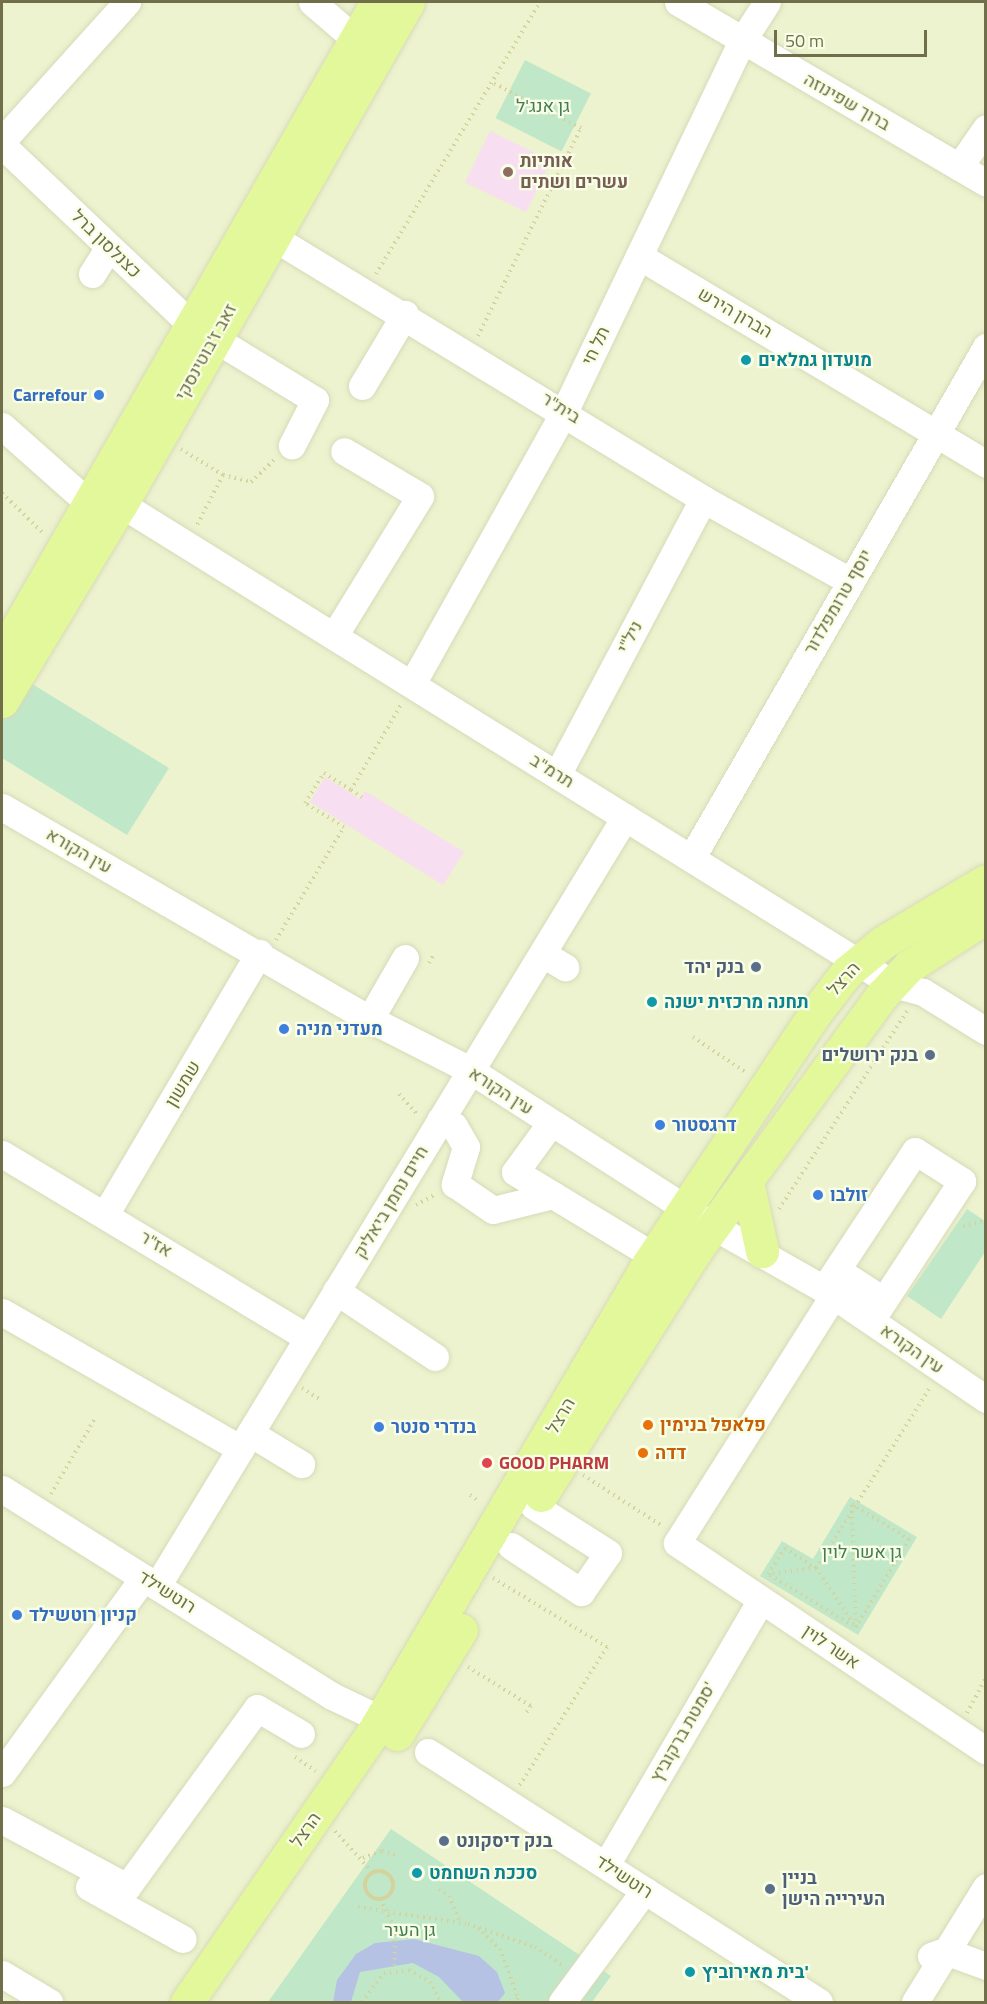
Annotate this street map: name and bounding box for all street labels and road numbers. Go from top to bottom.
street label: ברוך שפינוזה [800,69,894,135]
street label: כצנלסון ברל [67,205,145,283]
street label: הברון הירש [694,283,776,343]
street label: זאב ז'בוטינסקי [171,300,241,404]
street label: תל חי [577,323,615,369]
street label: בית"ר [538,388,584,428]
street label: יוסף טרומפלדור [799,546,877,658]
street label: ניל"י [613,617,647,657]
street label: תרמ"ב [526,749,578,793]
street label: עין הקורא [42,824,116,878]
street label: הרצל [823,957,865,1001]
street label: שמשון [161,1057,205,1111]
street label: עין הקורא [465,1062,537,1120]
street label: חיים נחמן ביאליק [349,1142,433,1262]
street label: אז"ר [136,1226,176,1262]
street label: עין הקורא [876,1319,948,1379]
street label: הרצל [542,1394,580,1438]
street label: רוטשילד [134,1566,200,1618]
street label: אשר לוין [799,1620,863,1674]
street label: סמטת ברקוביץ' [646,1678,720,1786]
street label: הרצל [286,1808,326,1852]
street label: רוטשילד [591,1851,657,1903]

